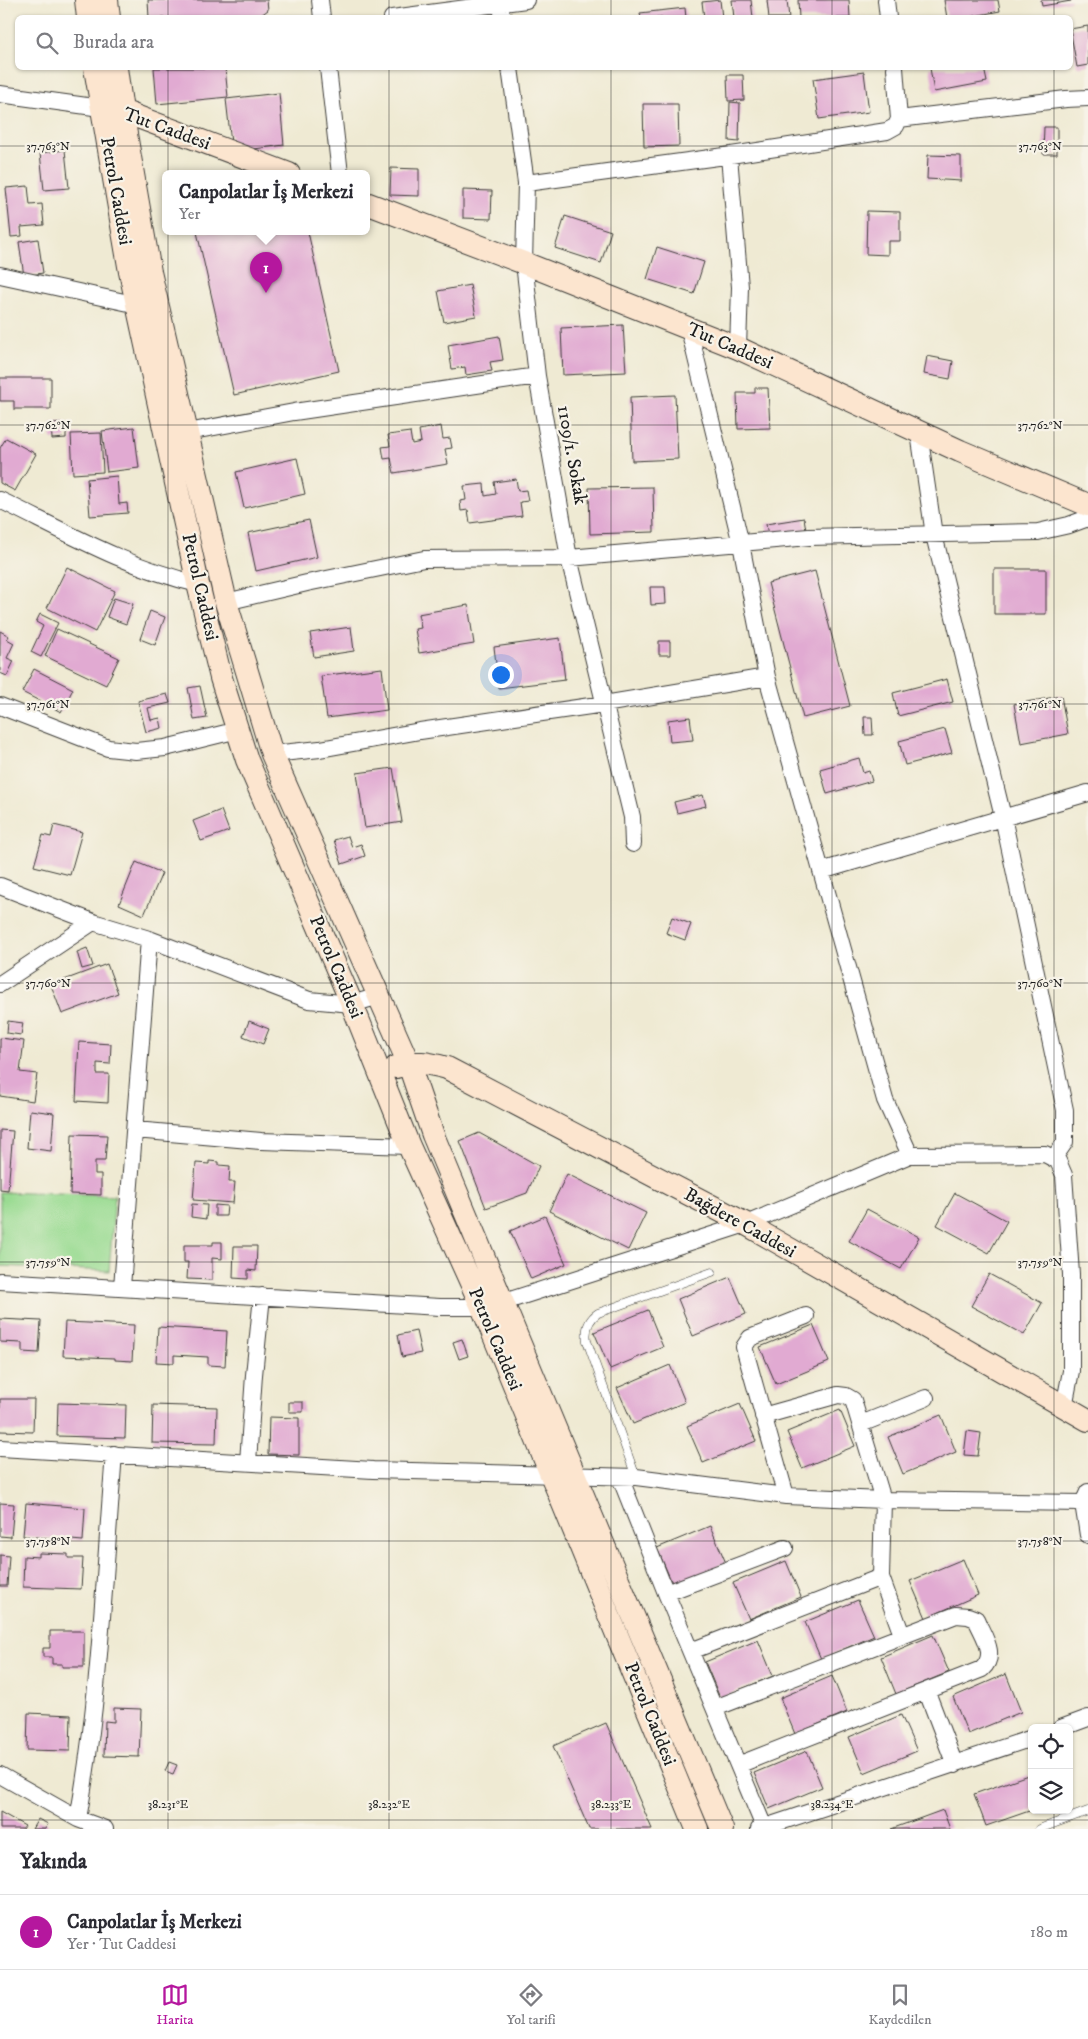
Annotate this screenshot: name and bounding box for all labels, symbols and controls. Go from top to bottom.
search box [15,15,1073,70]
icon: search [33,29,61,57]
text: Burada ara [73,31,154,54]
street label: Tut Caddesi [120,103,214,155]
street label: Petrol Caddesi [95,135,137,247]
text: 37.763°N [26,139,70,154]
text: 37.763°N [1018,139,1062,154]
popup [162,170,370,235]
text: Canpolatlar İş Merkezi [179,181,353,204]
text: Yer [179,204,200,224]
pin: 1 [250,252,282,293]
street label: Tut Caddesi [684,318,777,374]
street label: 1109/1. Sokak [552,404,592,507]
text: 37.762°N [26,418,71,433]
text: 37.762°N [1018,418,1063,433]
street label: Petrol Caddesi [176,531,224,643]
your location [488,662,514,688]
text: 37.761°N [26,697,70,712]
text: 37.761°N [1018,697,1062,712]
street label: Petrol Caddesi [304,912,368,1022]
text: 37.760°N [25,976,71,991]
text: 37.760°N [1017,976,1063,991]
street label: Bağdere Caddesi [680,1183,800,1263]
text: 37.759°N [26,1255,71,1270]
text: 37.759°N [1018,1255,1063,1270]
street label: Petrol Caddesi [463,1284,527,1394]
text: 37.758°N [26,1534,71,1549]
text: 37.758°N [1018,1534,1063,1549]
street label: Petrol Caddesi [619,1659,681,1769]
map controls [1028,1724,1073,1814]
button: locate [1028,1724,1073,1769]
button: layers [1028,1769,1073,1814]
text: 38.231°E [148,1797,189,1812]
text: 38.232°E [368,1797,410,1812]
text: 38.233°E [591,1797,632,1812]
text: 38.234°E [811,1797,854,1812]
text: Yakında [20,1849,87,1875]
text: Canpolatlar İş Merkezi [67,1911,242,1934]
text: 1 [33,1922,39,1942]
text: 180 m [1030,1922,1068,1942]
text: Yer · Tut Caddesi [67,1934,176,1954]
tab: Harita [156,1981,193,2029]
tab: Yol tarifi [506,1981,556,2029]
tab: Kaydedilen [869,1981,931,2029]

